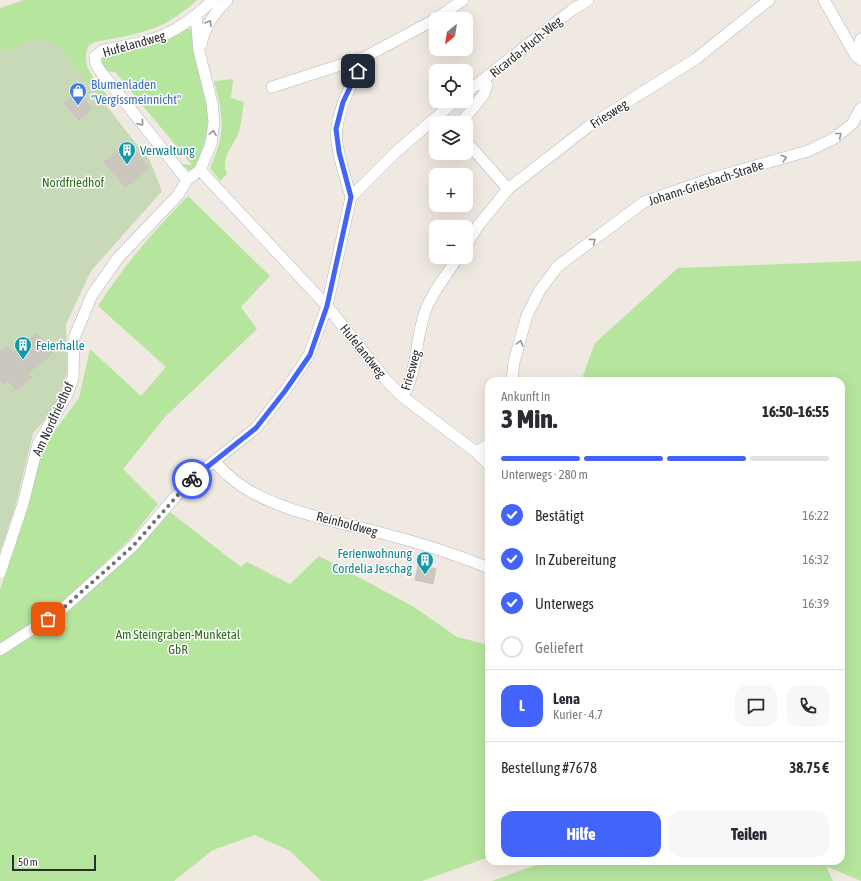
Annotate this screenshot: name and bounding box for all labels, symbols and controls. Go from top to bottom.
north arrow [429,12,473,56]
map controls [429,12,473,264]
street label: Ricarda-Huch-Weg [487,13,565,81]
one-way arrow [204,20,211,27]
street label: Hufelandweg [101,28,167,60]
pin [341,54,375,88]
icon: home [347,60,369,82]
button: locate [429,64,473,108]
place label: Blumenladen "Vergissmeinnicht" [91,77,181,107]
shop icon: Blumenladen "Vergissmeinnicht" [68,81,88,106]
street label: Friesweg [588,96,631,132]
button: layers [429,116,473,160]
one-way arrow [137,118,144,125]
one-way arrow [208,130,217,136]
one-way arrow [834,132,841,139]
building icon: Verwaltung [117,140,137,165]
place label: Verwaltung [140,143,195,158]
one-way arrow [781,154,788,163]
street label: Johann-Griesbach-Straße [647,157,766,209]
button: + [429,168,473,212]
park label: Nordfriedhof [42,175,105,190]
button: − [429,220,473,264]
one-way arrow [588,238,595,245]
street label: Hufelandweg [337,321,389,381]
building icon: Feierhalle [13,335,33,360]
place label: Feierhalle [36,338,85,353]
one-way arrow [515,340,523,346]
street label: Friesweg [398,348,424,392]
street label: Am Nordfriedhof [29,379,77,458]
text: Ankunft in [501,389,550,404]
text: 16:50–16:55 [762,403,829,420]
text: 3 Min. [501,404,557,434]
courier [172,459,212,499]
text: Unterwegs · 280 m [501,467,588,482]
icon: bike [181,468,203,490]
icon: check [501,504,523,526]
text: Bestätigt [535,507,584,524]
text: 16:22 [802,508,829,523]
street label: Reinholdweg [315,509,380,539]
place label: Ferienwohnung Cordelia Jeschag [332,546,412,576]
icon: check [501,548,523,570]
building icon: Ferienwohnung Cordelia Jeschag [415,550,435,575]
text: In Zubereitung [535,551,616,568]
text: 16:32 [802,552,829,567]
icon: check [501,592,523,614]
text: Unterwegs [535,595,594,612]
text: 16:39 [802,596,829,611]
pin [31,602,65,636]
icon: bag [37,608,59,630]
park label: Am Steingraben-Munketal GbR [116,627,241,657]
text: Geliefert [535,639,584,656]
button: chat [735,685,777,727]
button: phone [787,685,829,727]
text: Lena [553,690,580,707]
text: L [519,697,525,714]
text: Kurier · 4.7 [553,707,603,722]
text: Bestellung #7678 [501,759,597,776]
text: 38.75 € [789,759,829,776]
button: Hilfe [501,811,661,857]
button: Teilen [669,811,829,857]
scale bar [12,853,96,872]
text: 50 m [18,856,38,868]

